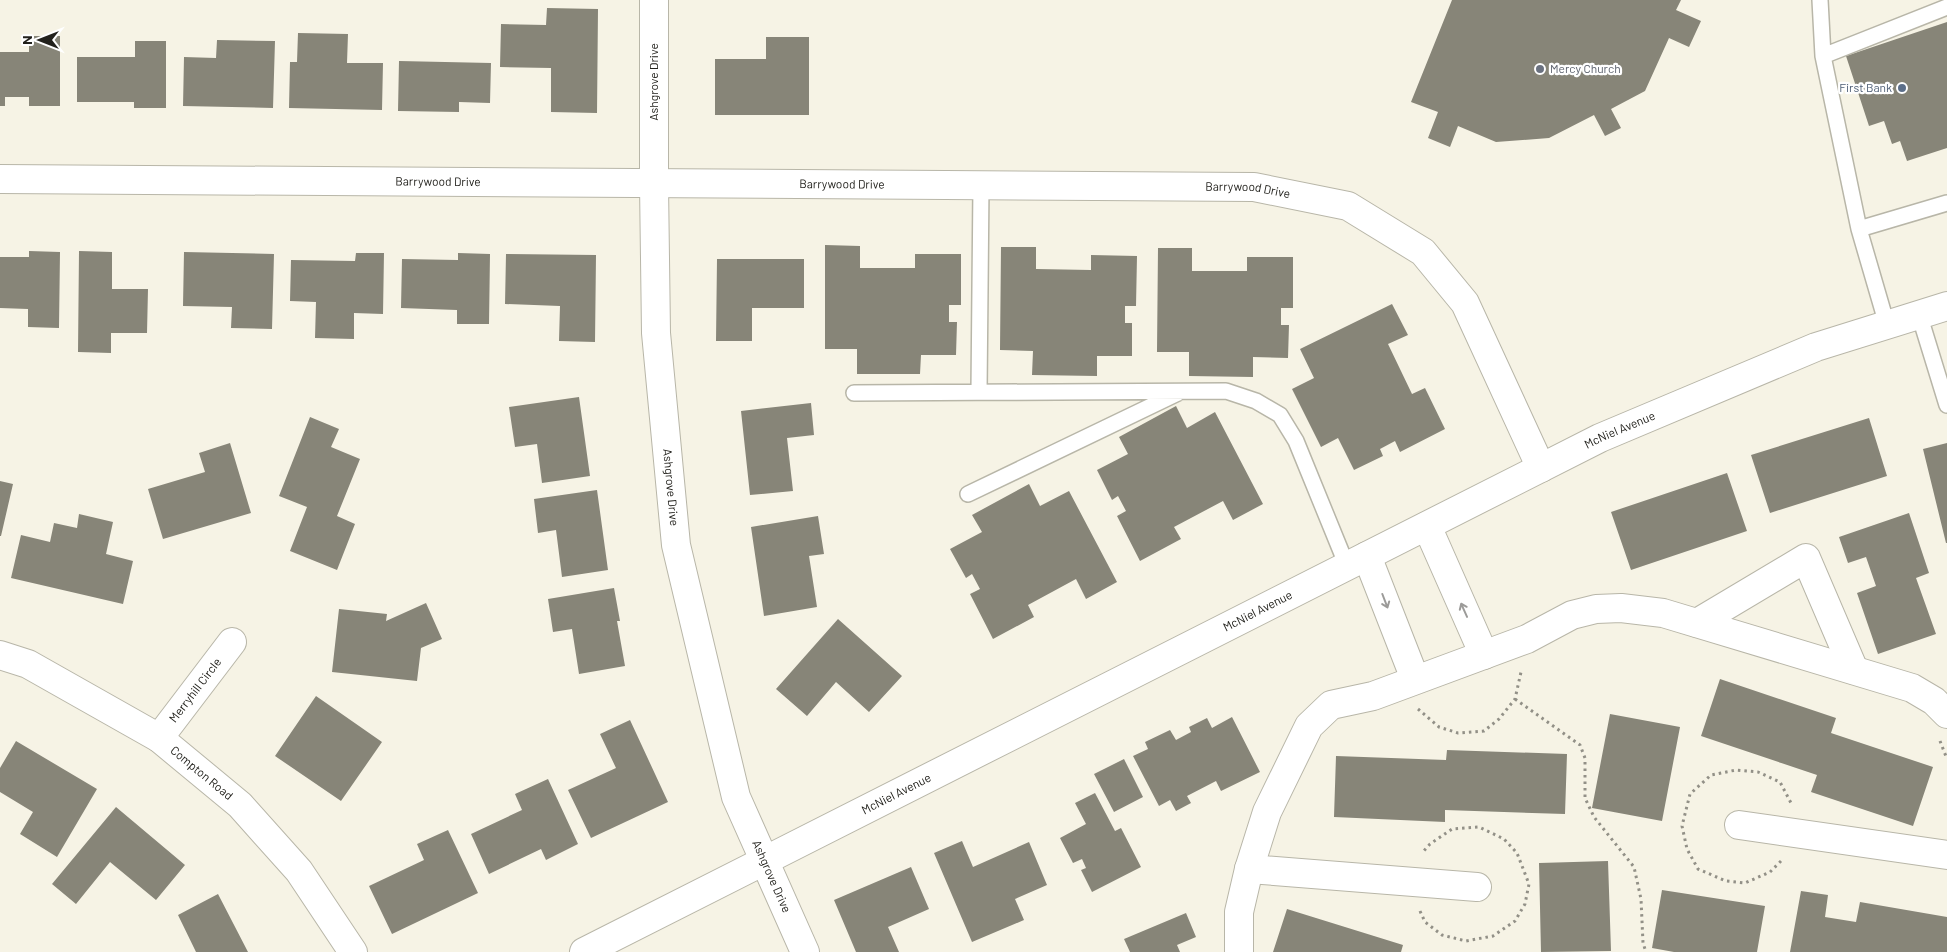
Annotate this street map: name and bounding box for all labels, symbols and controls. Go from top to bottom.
north arrow [15,15,65,65]
text: N [18,35,35,45]
street label: Ashgrove Drive [646,43,660,121]
place label: Mercy Church [1550,61,1621,75]
marker: Mercy Church [1534,63,1546,75]
place label: First Bank [1839,80,1892,94]
marker: First Bank [1896,82,1908,94]
street label: Barrywood Drive [395,174,481,188]
street label: Barrywood Drive [799,176,885,191]
street label: Barrywood Drive [1205,179,1292,200]
street label: McNiel Avenue [1582,408,1657,451]
street label: Ashgrove Drive [661,448,682,527]
street label: McNiel Avenue [1220,587,1294,634]
one-way arrow [1381,593,1390,609]
one-way arrow [1458,603,1468,618]
street label: Merryhill Circle [166,655,223,725]
street label: Compton Road [168,743,236,802]
street label: McNiel Avenue [859,770,933,816]
street label: Ashgrove Drive [750,838,794,914]

